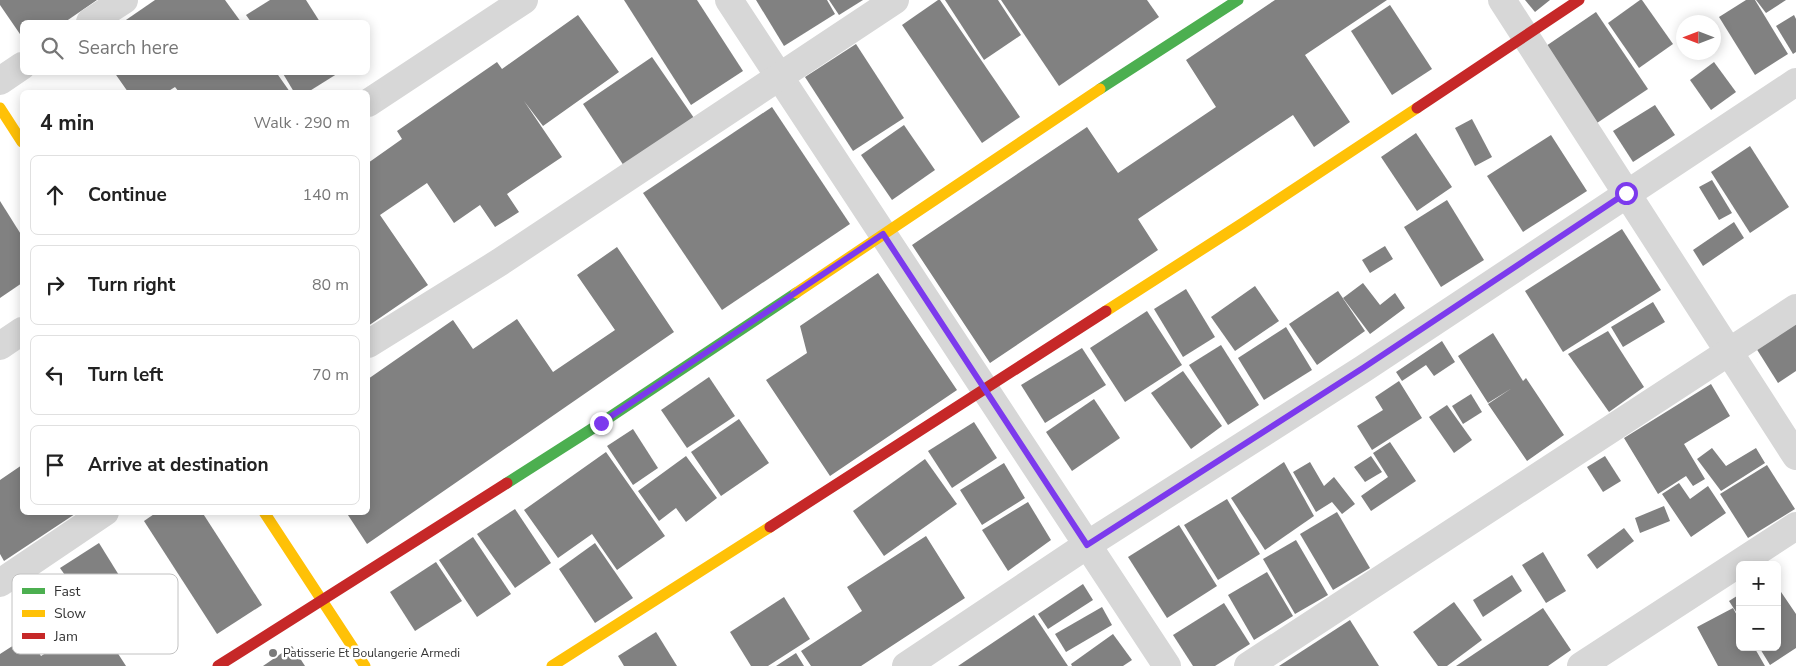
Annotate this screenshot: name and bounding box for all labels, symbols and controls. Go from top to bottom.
north arrow [1676,15,1721,60]
search box [20,20,370,75]
icon: search [38,34,66,62]
text: Search here [78,35,179,61]
text: 4 min [40,109,94,137]
text: Walk · 290 m [254,112,350,134]
icon: ahead [41,181,69,209]
text: Continue [88,182,167,208]
route start [1615,182,1638,205]
text: 140 m [302,184,349,206]
icon: right [41,271,69,299]
text: Turn right [88,272,175,298]
text: 80 m [312,274,349,296]
icon: left [41,361,69,389]
text: Turn left [88,362,163,388]
text: 70 m [312,364,349,386]
route end [590,412,613,435]
icon: arrive [41,451,69,479]
text: Arrive at destination [88,452,269,478]
map controls [1736,561,1781,651]
button: + [1736,561,1781,606]
legend [12,574,178,654]
text: Fast [54,582,80,601]
text: Slow [54,604,86,623]
button: − [1736,606,1781,651]
text: Jam [53,627,78,646]
place label: Patisserie Et Boulangerie Armedi [283,645,460,661]
marker: Patisserie Et Boulangerie Armedi [267,647,279,659]

